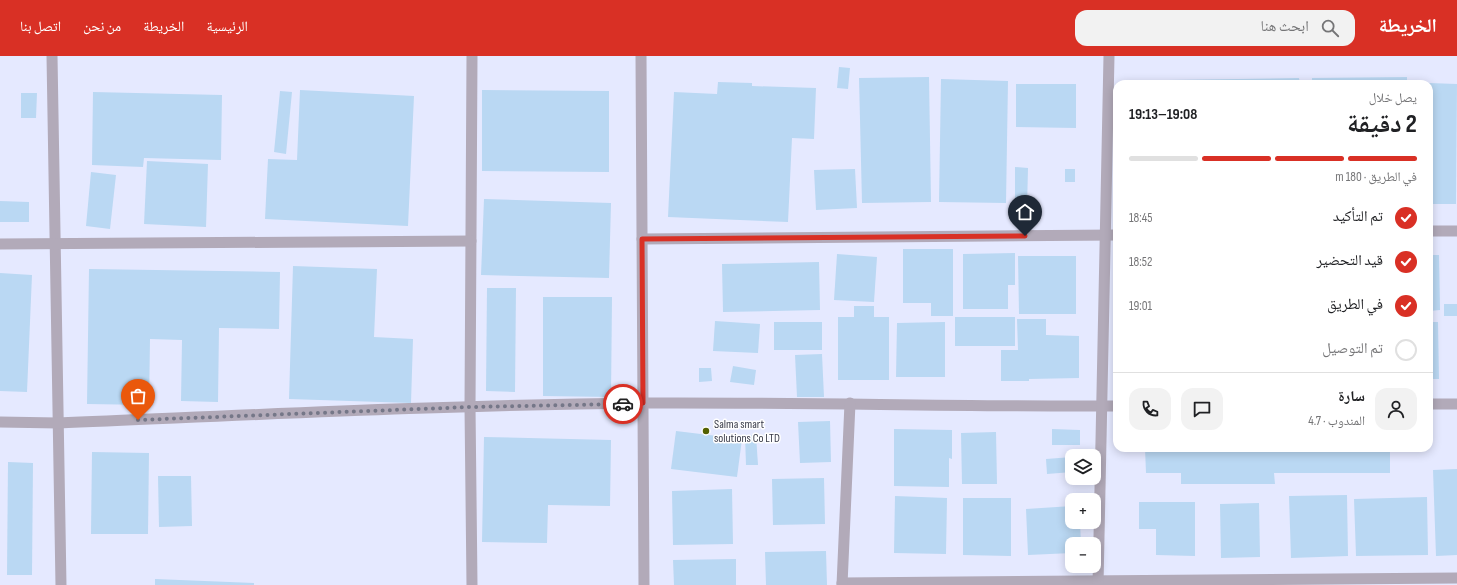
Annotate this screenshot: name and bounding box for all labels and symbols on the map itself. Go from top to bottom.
pin [1008,195,1042,236]
pin [121,379,155,420]
courier [603,384,643,424]
place label: Salma smart solutions Co LTD [714,417,780,446]
marker: Salma smart solutions Co LTD [701,426,711,436]

